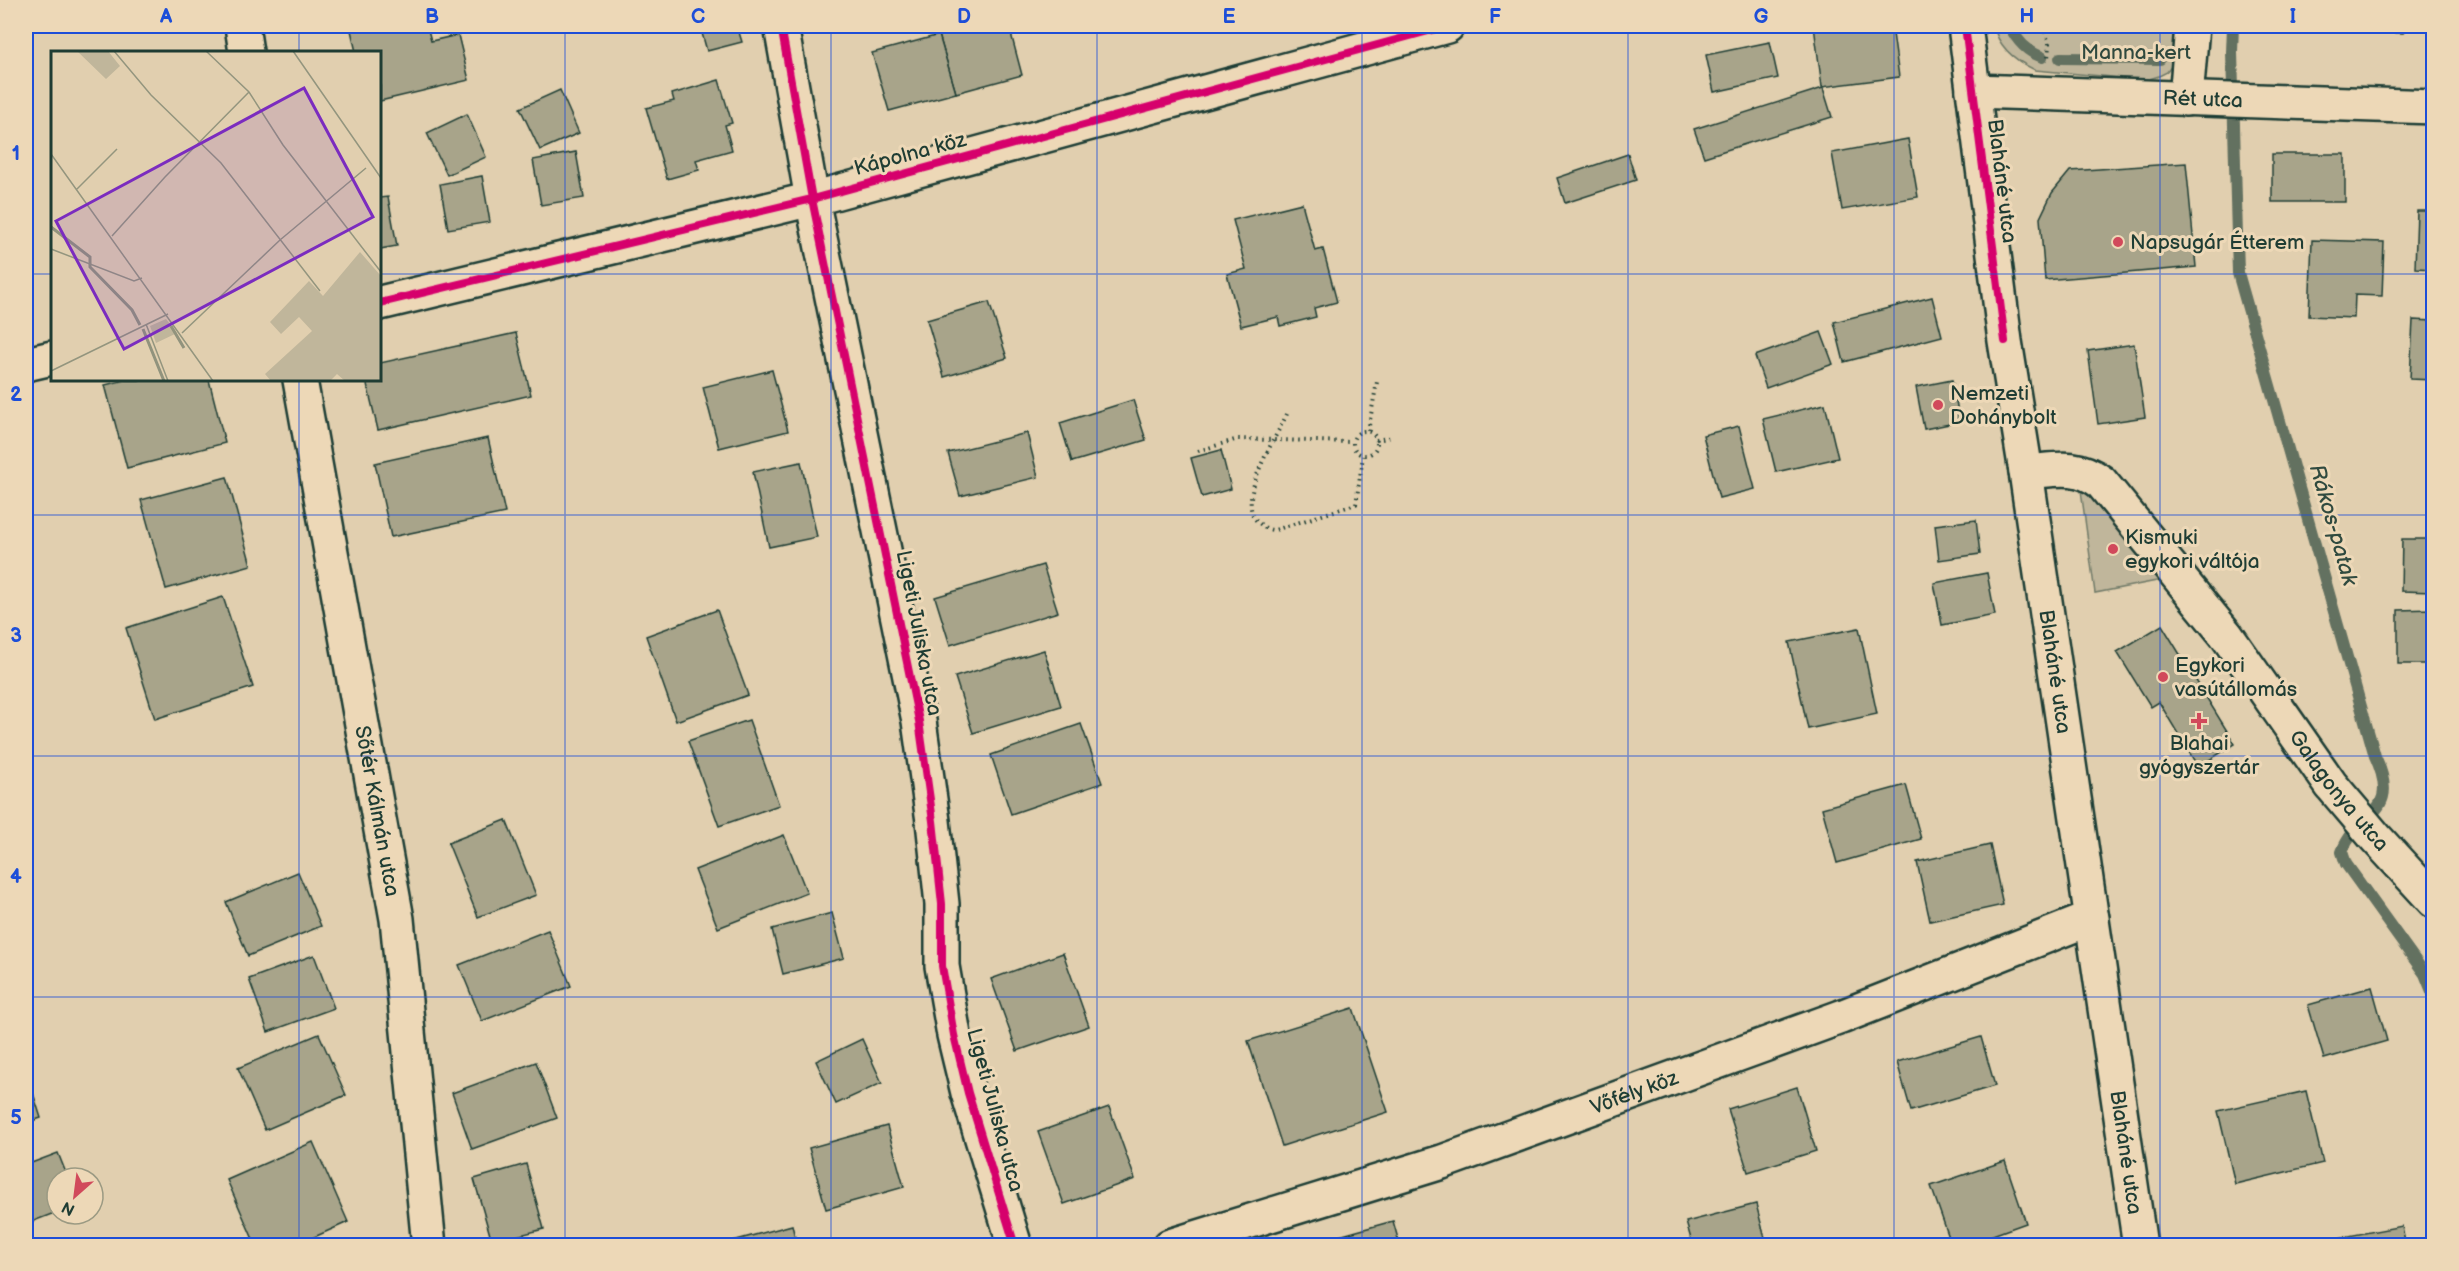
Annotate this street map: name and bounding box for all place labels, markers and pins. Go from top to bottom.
place label: Napsugár Étterem [2130,230,2304,255]
marker: Napsugár Étterem [2111,235,2125,249]
place label: Nemzeti Dohánybolt [1950,381,2057,430]
marker: Nemzeti Dohánybolt [1931,398,1945,412]
place label: Kismuki egykori váltója [2125,525,2260,574]
marker: Kismuki egykori váltója [2106,542,2120,556]
place label: Egykori vasútállomás [2174,653,2297,702]
marker: Egykori vasútállomás [2156,670,2170,684]
marker: Blahai gyógyszertár [2192,714,2206,728]
place label: Blahai gyógyszertár [2139,731,2259,780]

